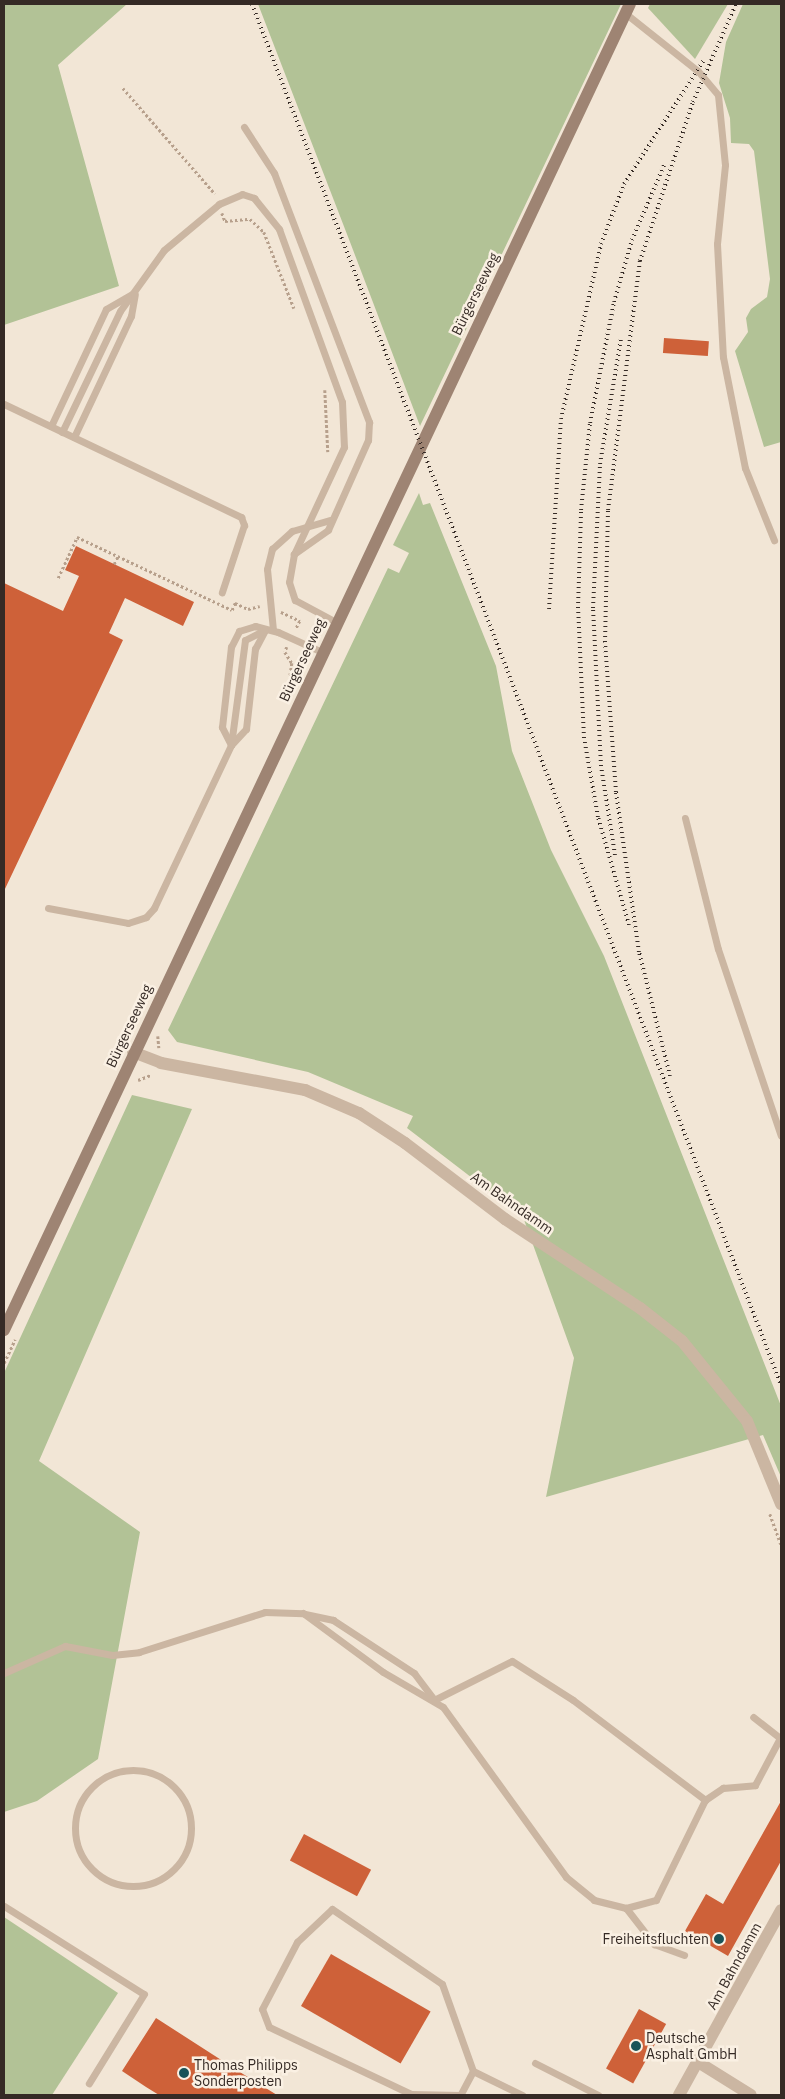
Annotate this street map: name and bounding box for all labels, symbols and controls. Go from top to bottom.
street label: Bürgerseeweg [448,250,502,338]
street label: Bürgerseeweg [275,616,329,704]
street label: Bürgerseeweg [102,982,156,1070]
street label: Am Bahndamm [467,1168,557,1238]
street label: Am Bahndamm [703,1919,765,2013]
place label: Freiheitsfluchten [603,1931,709,1947]
marker: Freiheitsfluchten [713,1933,725,1945]
place label: Deutsche Asphalt GmbH [646,2030,737,2062]
marker: Deutsche Asphalt GmbH [630,2040,642,2052]
place label: Thomas Philipps Sonderposten [194,2057,298,2090]
marker: Thomas Philipps Sonderposten [178,2067,190,2079]

